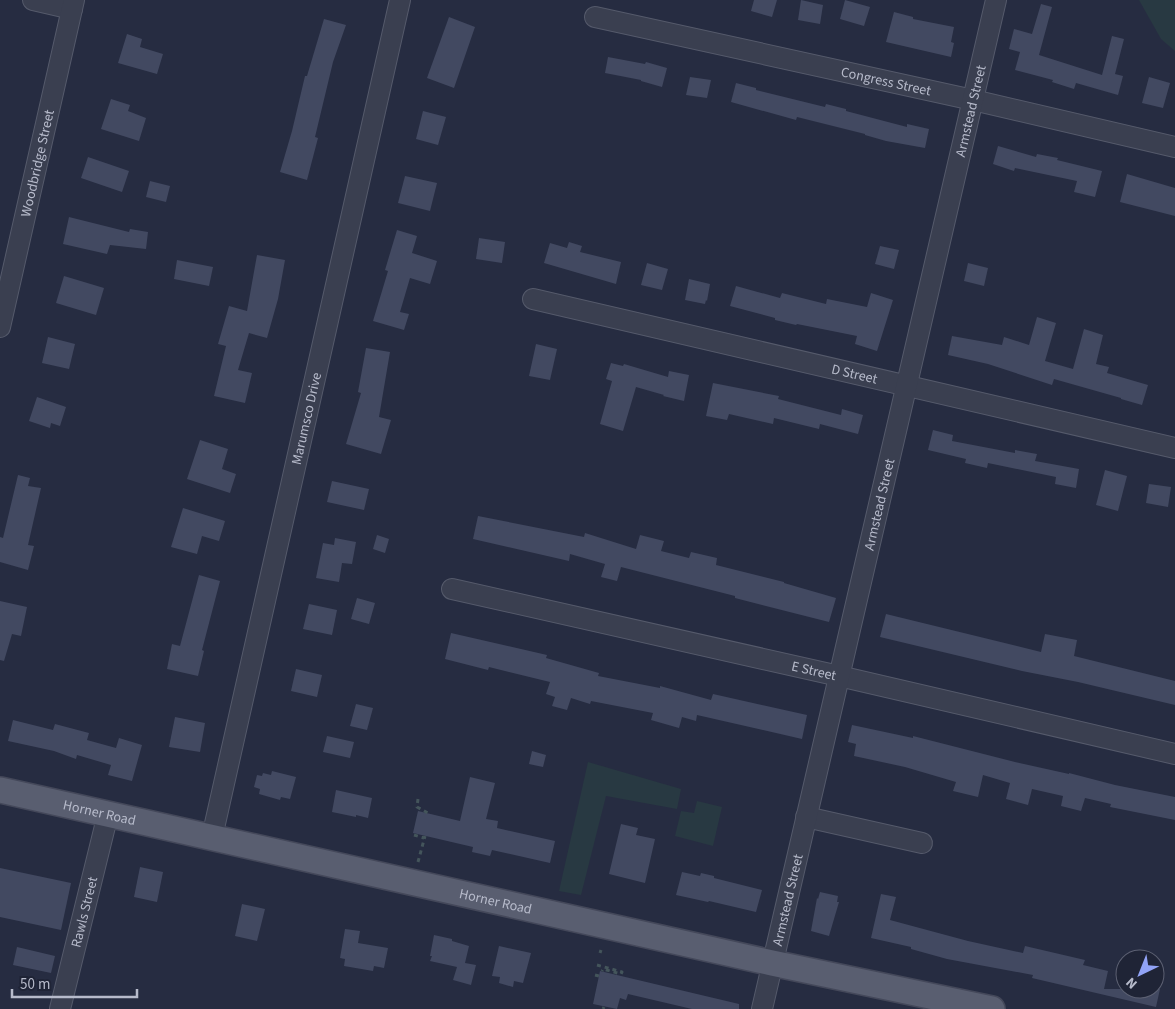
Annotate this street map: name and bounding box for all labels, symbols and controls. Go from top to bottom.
street label: Congress Street [839,62,933,102]
street label: Armstead Street [951,63,992,159]
street label: Woodbridge Street [16,107,60,219]
street label: D Street [829,360,879,390]
street label: Marumsco Drive [287,370,327,467]
street label: Armstead Street [860,456,900,553]
street label: E Street [789,657,838,686]
street label: Horner Road [61,795,138,831]
street label: Armstead Street [768,852,809,948]
street label: Rawls Street [67,874,103,950]
street label: Horner Road [457,884,534,920]
north arrow [1115,949,1165,999]
scale bar [12,966,138,998]
text: N [1122,972,1142,993]
text: 50 m [20,974,50,995]

